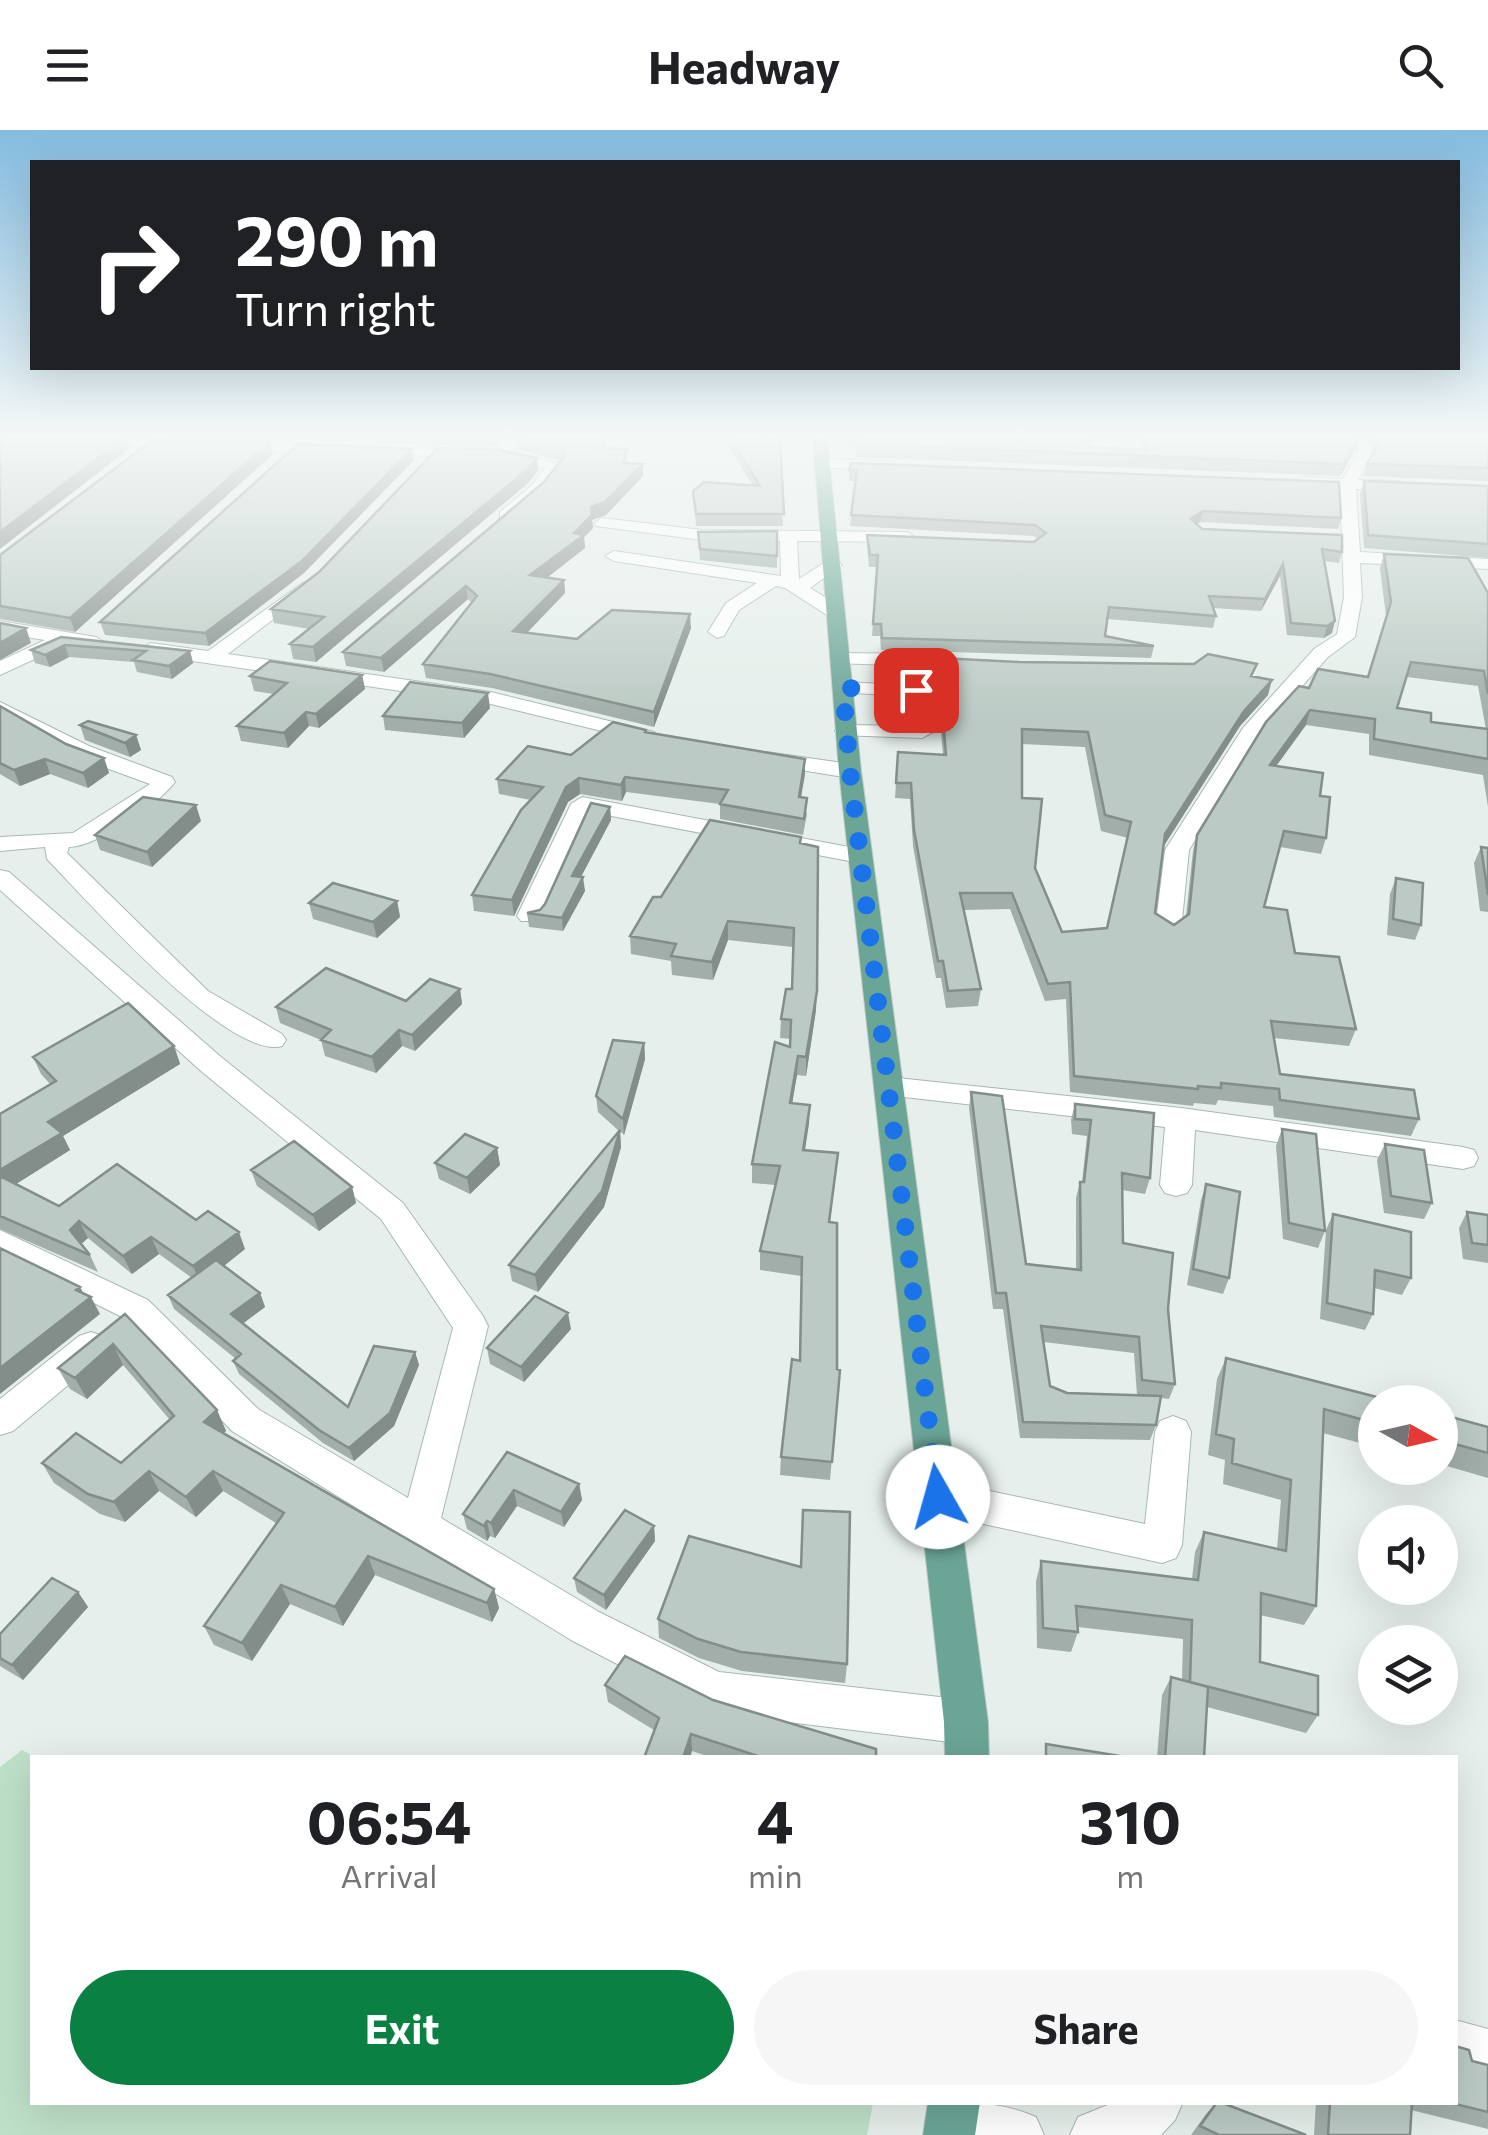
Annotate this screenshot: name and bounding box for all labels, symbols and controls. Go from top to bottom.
icon: menu [40,38,95,93]
text: Headway [648,38,840,93]
icon: search [1393,38,1448,93]
text: 290 m [235,195,439,280]
icon: right [70,200,200,330]
text: Turn right [235,280,436,335]
pin [874,648,959,733]
icon: arrive [889,663,944,718]
north arrow [1358,1385,1458,1485]
map controls [1358,1385,1458,1725]
position arrow [886,1445,990,1549]
button: sound [1358,1505,1458,1605]
button: layers [1358,1625,1458,1725]
text: 06:54 [307,1783,471,1856]
text: 4 [757,1783,794,1856]
text: 310 [1079,1783,1181,1856]
text: Arrival [341,1855,437,1895]
text: min [748,1855,803,1895]
text: m [1116,1855,1144,1895]
button: Exit [70,1970,734,2085]
button: Share [754,1970,1418,2085]

